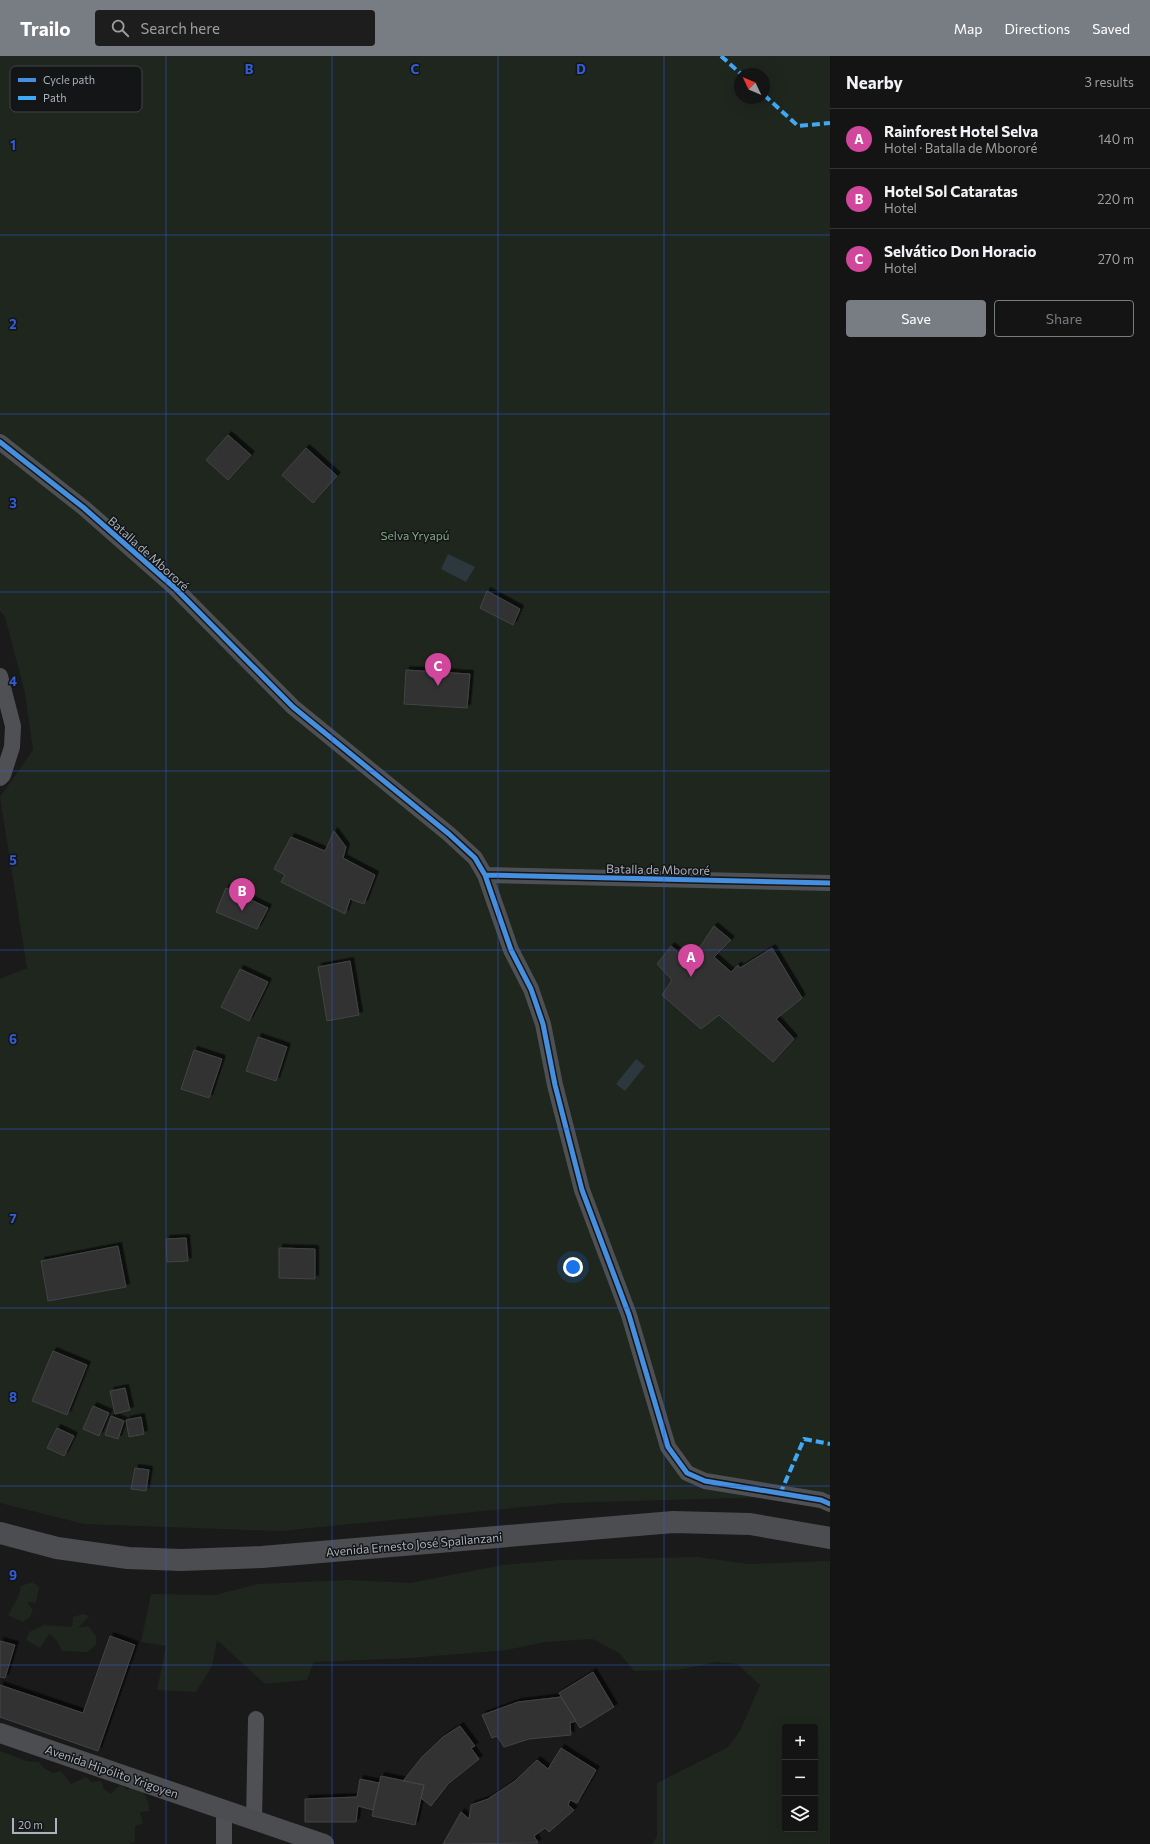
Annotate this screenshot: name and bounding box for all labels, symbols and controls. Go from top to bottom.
search box [95,10,375,46]
text: Trailo [20,17,71,40]
icon: search [109,17,131,39]
text: Search here [141,19,220,37]
text: Map [954,20,983,37]
text: Directions [1005,20,1070,37]
text: Saved [1092,20,1130,37]
text: B [245,61,254,77]
text: C [411,61,420,77]
text: D [576,61,586,77]
legend [10,66,142,112]
north arrow [734,68,770,104]
text: Nearby [846,72,903,93]
text: Cycle path [43,73,95,86]
text: 3 results [1085,74,1134,90]
text: Path [43,91,66,104]
text: Rainforest Hotel Selva [884,122,1038,140]
text: A [854,131,864,147]
text: 140 m [1098,131,1134,147]
text: 1 [10,137,16,153]
text: Hotel · Batalla de Mbororé [884,140,1037,156]
text: Hotel Sol Cataratas [884,182,1018,200]
text: B [855,191,863,207]
text: 220 m [1097,191,1134,207]
text: Hotel [884,200,917,216]
text: Selvático Don Horacio [884,242,1037,260]
text: C [855,251,863,267]
text: 270 m [1098,251,1134,267]
text: Hotel [884,260,917,276]
button: Save [846,300,986,337]
button: Share [994,300,1134,337]
text: 2 [9,316,17,332]
text: 3 [9,495,17,511]
street label: Batalla de Mbororé [106,513,192,593]
park label: Selva Yryapú [380,528,450,542]
pin: C [425,653,451,686]
text: 4 [9,673,17,689]
text: 5 [9,852,17,868]
street label: Batalla de Mbororé [606,861,710,877]
pin: B [229,878,255,911]
pin: A [678,944,704,977]
text: 6 [9,1031,17,1047]
text: 7 [9,1210,17,1226]
your location [563,1257,583,1277]
text: 8 [9,1389,17,1405]
street label: Avenida Ernesto José Spallanzani [325,1529,503,1560]
text: 9 [9,1567,17,1583]
map controls [782,1724,818,1832]
button: + [782,1724,818,1760]
street label: Avenida Hipólito Yrigoyen [44,1742,180,1800]
button: − [782,1760,818,1796]
button: layers [782,1796,818,1832]
scale bar [12,1816,57,1835]
text: 20 m [18,1818,43,1831]

